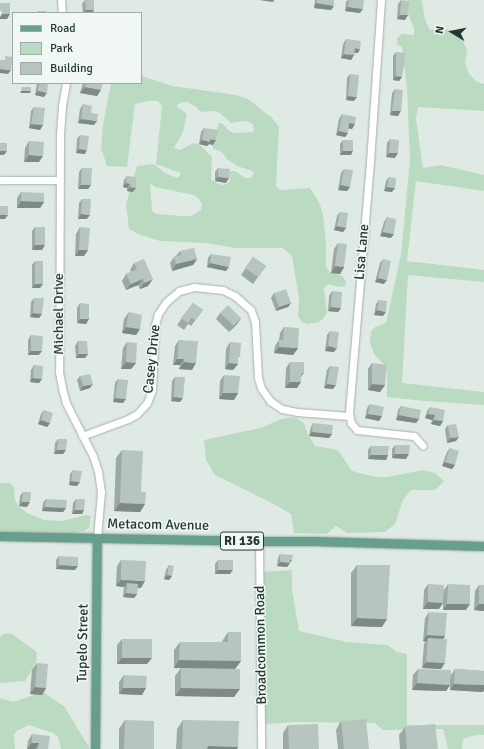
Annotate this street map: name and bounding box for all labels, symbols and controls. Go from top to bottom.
legend [12,12,142,84]
north arrow [432,12,472,52]
text: Road [50,21,76,36]
text: N [433,25,447,35]
text: Park [50,41,73,56]
text: Building [50,61,93,76]
street label: Lisa Lane [351,223,373,281]
street label: Michael Drive [51,273,67,355]
street label: Casey Drive [140,324,164,394]
street label: Metacom Avenue [107,516,209,534]
road number: RI 136 [219,530,265,552]
street label: Broadcommon Road [252,585,270,705]
street label: Tupelo Street [74,604,92,682]

